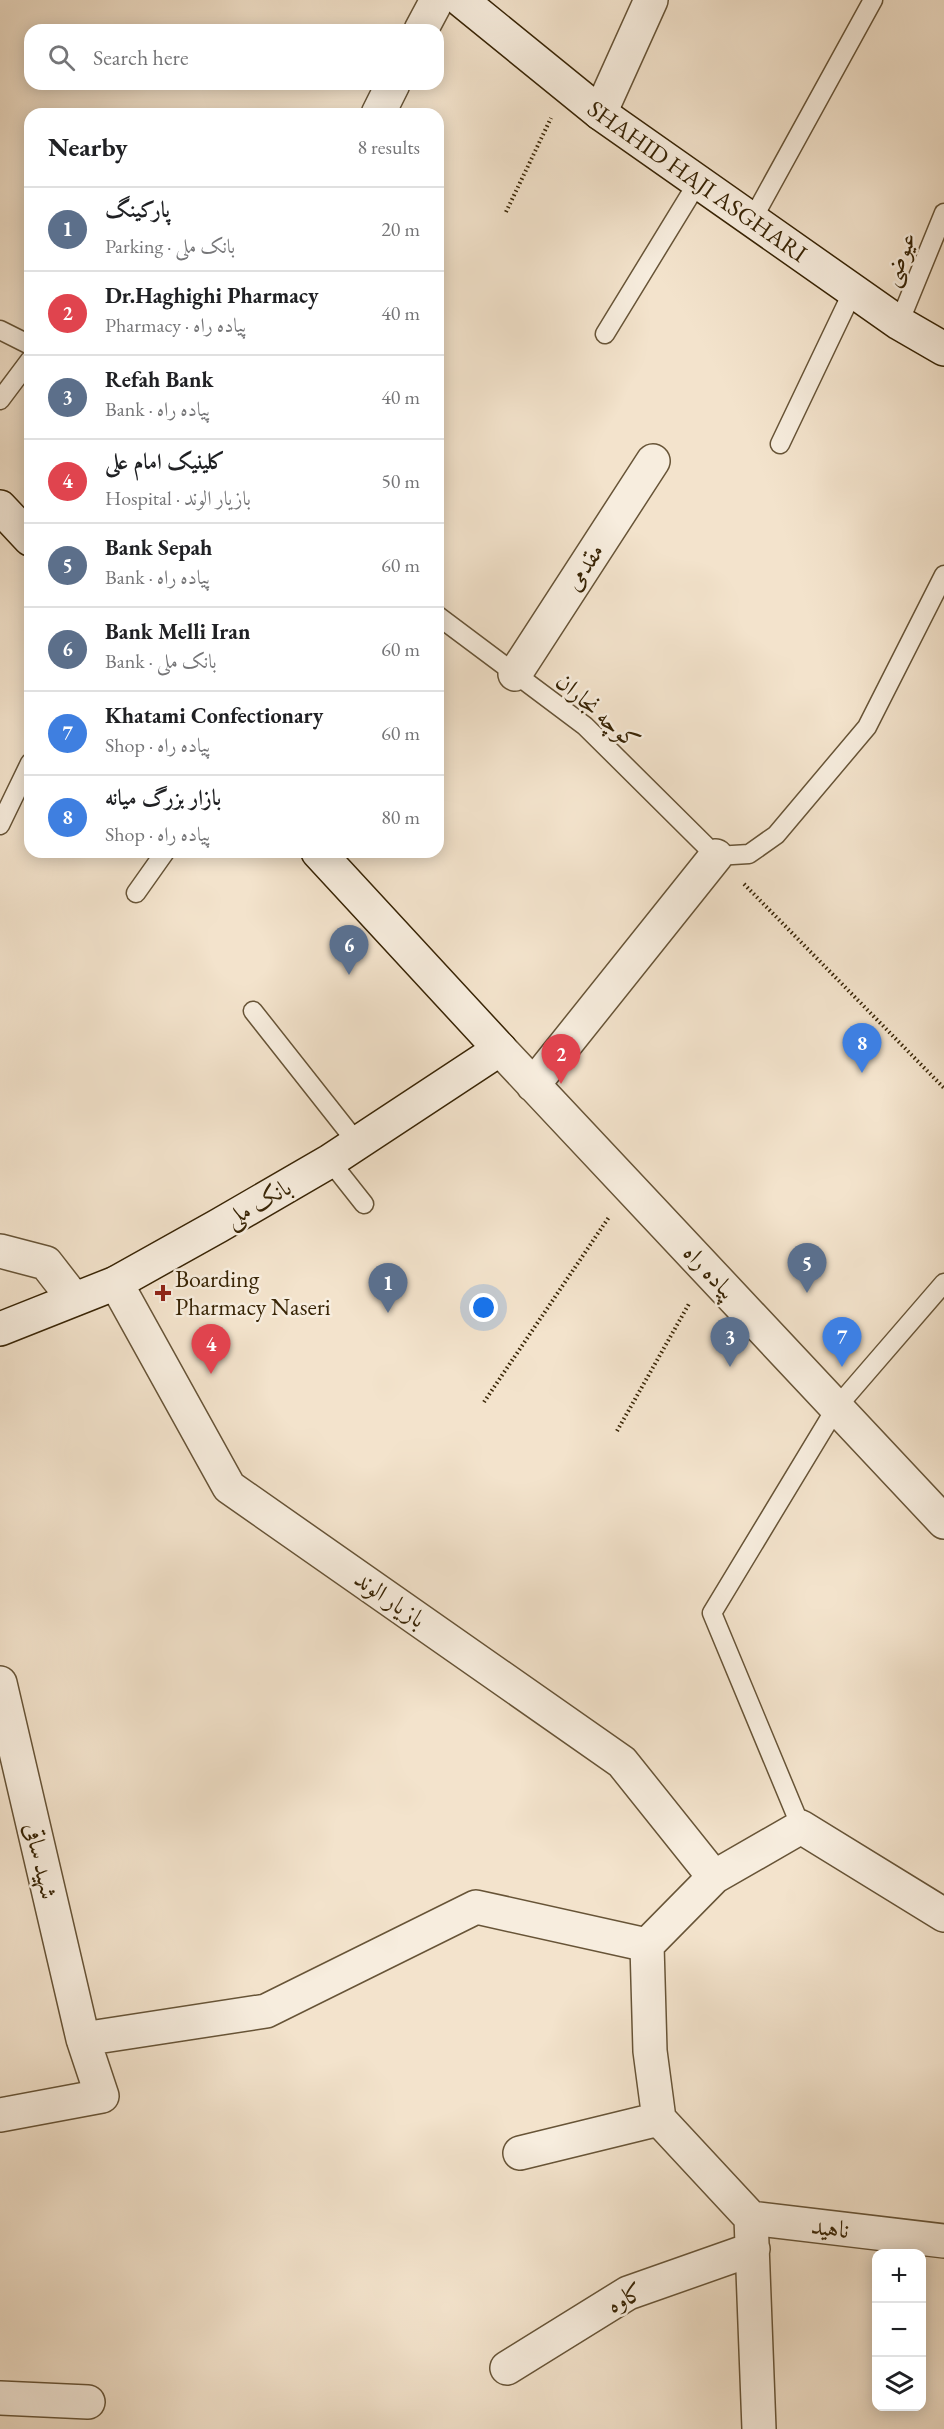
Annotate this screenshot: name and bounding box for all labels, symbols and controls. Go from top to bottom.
search box [24,24,444,90]
icon: search [45,41,78,74]
text: Search here [93,43,188,72]
street label: SHAHID HAJI ASGHARI [581,93,814,269]
text: Nearby [48,130,128,164]
text: 8 results [357,134,420,160]
text: پارکینگ [105,195,170,224]
text: 1 [62,216,73,242]
text: 20 m [381,216,420,242]
street label: عیوضی [874,227,925,291]
text: Parking · بانک ملی [105,233,235,259]
text: Dr.Haghighi Pharmacy [105,281,319,310]
text: 2 [62,300,73,326]
text: 40 m [381,300,420,326]
text: Pharmacy · پیاده راه [105,312,247,338]
text: Refah Bank [105,365,213,394]
text: 3 [62,384,73,410]
text: 40 m [381,384,420,410]
text: Bank · پیاده راه [105,396,211,422]
text: کلینیک امام علی [105,447,225,476]
text: 4 [62,468,73,494]
text: 50 m [381,468,420,494]
text: Hospital · بازیار الوند [105,485,251,511]
text: Bank Sepah [105,533,212,562]
street label: مقدمی [557,537,610,596]
text: 5 [62,552,73,578]
text: 60 m [381,552,420,578]
text: Bank · پیاده راه [105,564,211,590]
text: Bank Melli Iran [105,617,250,646]
text: 6 [62,636,73,662]
text: 60 m [381,636,420,662]
text: Bank · بانک ملی [105,648,217,674]
street label: کوچه نجاران [548,665,647,757]
text: Khatami Confectionary [105,701,323,730]
text: 7 [62,720,73,746]
text: 60 m [381,720,420,746]
text: Shop · پیاده راه [105,732,211,758]
text: بازار بزرگ میانه [105,783,221,812]
text: 8 [62,804,73,830]
text: 80 m [381,804,420,830]
text: Shop · پیاده راه [105,821,211,847]
pin: 6 [330,926,368,975]
pin: 8 [842,1024,882,1073]
pin: 2 [542,1034,580,1084]
street label: بانک ملی [219,1171,298,1236]
street label: پیاده راه [676,1237,744,1307]
pin: 5 [788,1244,826,1293]
place label: Boarding Pharmacy Naseri [175,1263,331,1322]
pin: 1 [368,1264,408,1313]
marker: Boarding Pharmacy Naseri [156,1286,170,1300]
your location [469,1293,498,1322]
pin: 3 [710,1318,750,1367]
pin: 7 [822,1318,862,1367]
pin: 4 [192,1324,230,1374]
street label: بازیار الوند [349,1563,432,1634]
street label: شهید ساقی [18,1820,65,1902]
street label: ناهید [809,2210,851,2245]
map controls [872,2249,926,2411]
button: + [872,2249,926,2303]
street label: کاوه [601,2275,648,2320]
button: − [872,2303,926,2357]
button: layers [872,2357,926,2411]

